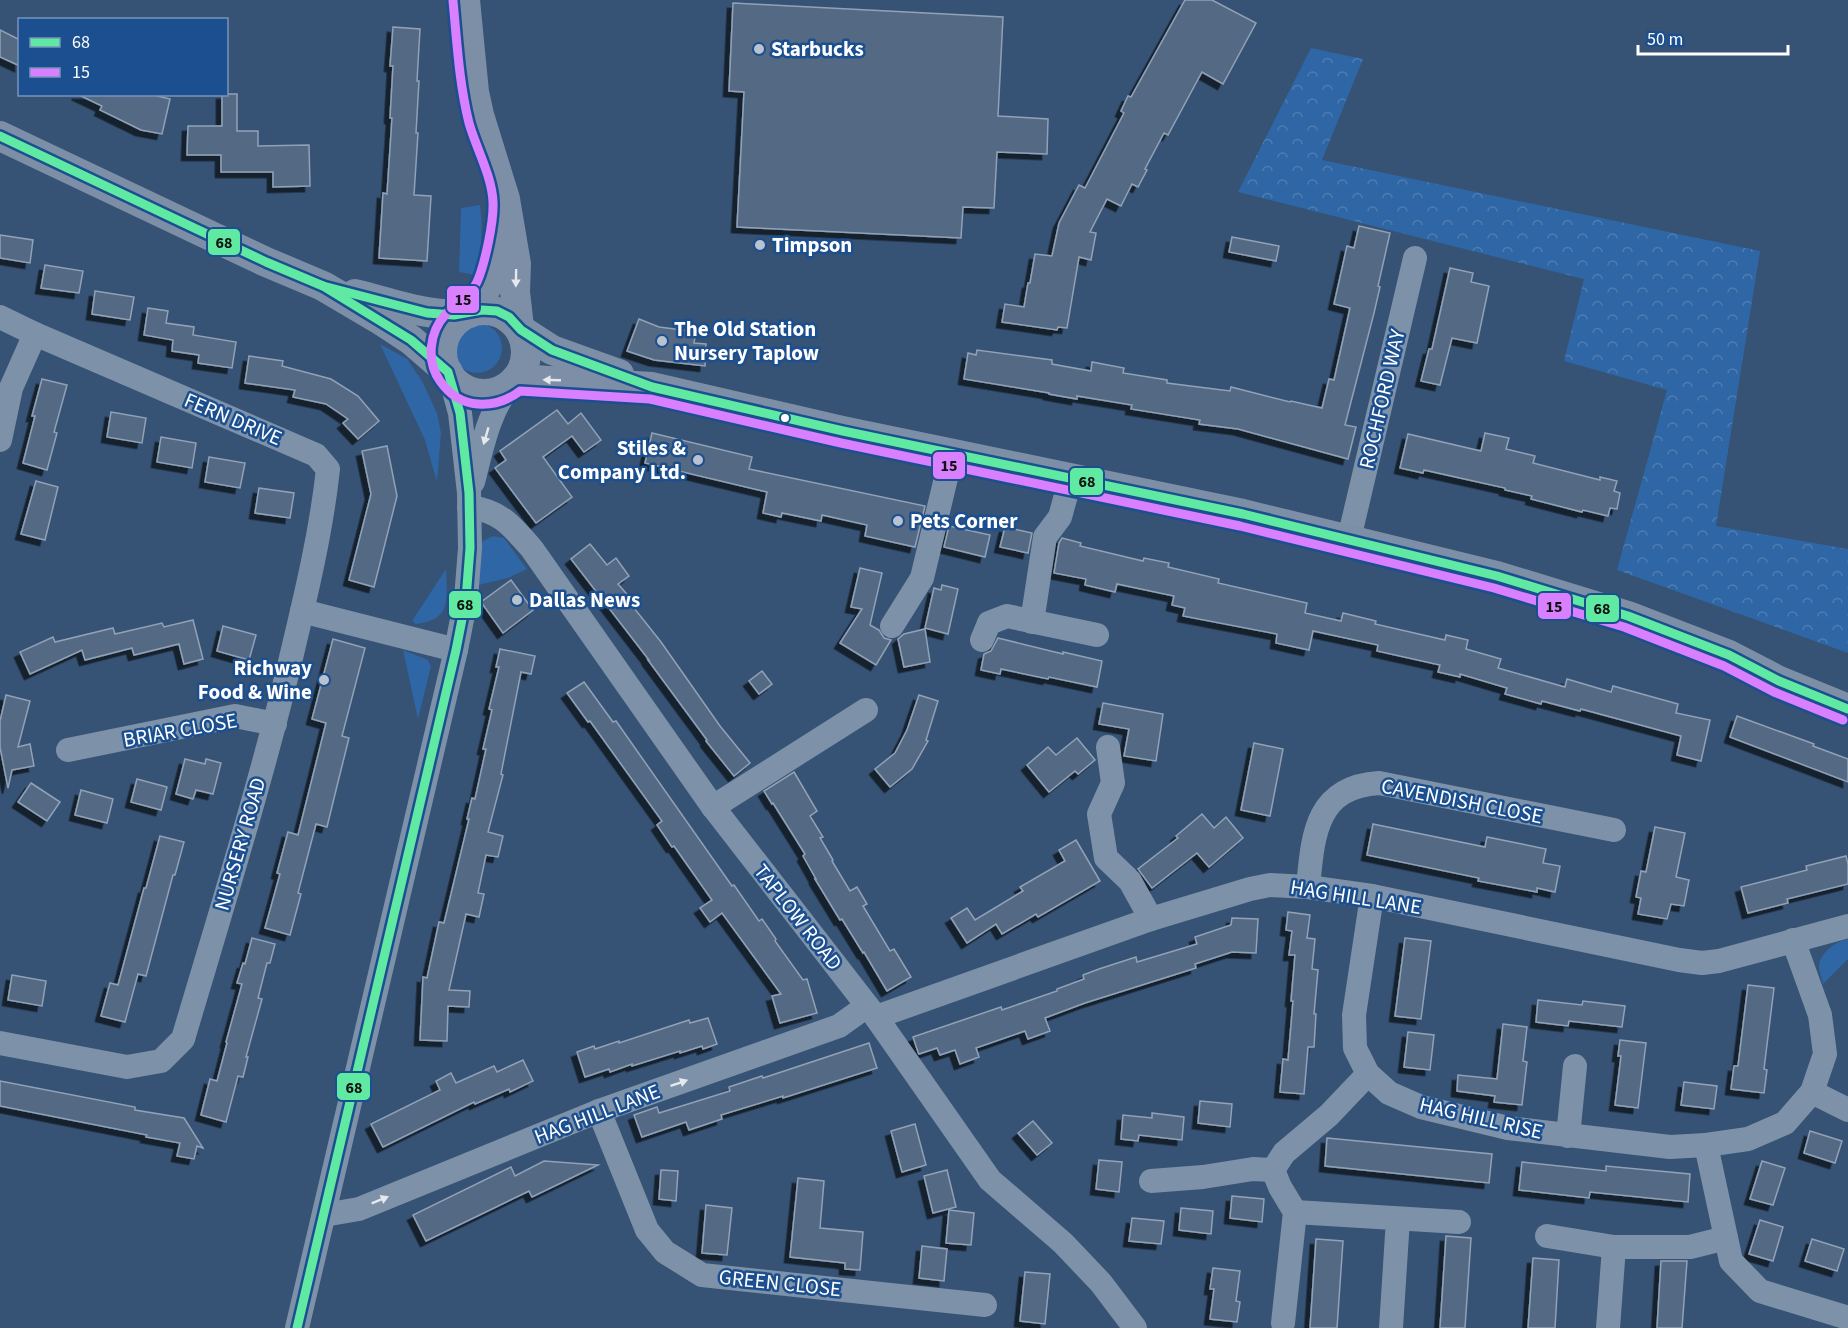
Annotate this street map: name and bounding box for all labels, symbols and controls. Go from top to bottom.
legend [18,18,228,96]
scale bar [1638,18,1788,56]
text: 50 m [1647,27,1683,52]
text: 68 [72,30,90,55]
place label: Starbucks [771,34,864,64]
marker: Starbucks [752,42,766,56]
text: 15 [72,60,90,85]
line badge: 68 [207,228,241,256]
place label: Timpson [772,230,852,260]
text: 68 [216,232,232,254]
marker: Timpson [753,238,767,252]
one-way arrow [511,268,520,287]
line badge: 15 [446,285,480,314]
text: 15 [455,289,471,311]
place label: The Old Station Nursery Taplow [674,314,819,368]
street label: ROCHFORD WAY [1351,325,1413,472]
marker: The Old Station Nursery Taplow [655,334,669,348]
one-way arrow [542,376,561,385]
street label: FERN DRIVE [180,385,286,453]
unlabelled marker [779,412,791,424]
one-way arrow [480,427,490,446]
place label: Stiles & Company Ltd. [558,433,686,487]
line badge: 15 [932,451,966,480]
marker: Stiles & Company Ltd. [691,453,705,467]
text: 15 [941,455,957,477]
line badge: 68 [1069,467,1104,496]
text: 68 [1079,471,1095,493]
place label: Pets Corner [910,506,1018,536]
marker: Pets Corner [891,514,905,528]
place label: Dallas News [529,585,640,615]
line badge: 68 [448,590,482,619]
line badge: 15 [1537,592,1572,620]
marker: Dallas News [510,593,524,607]
text: 68 [457,594,473,616]
line badge: 68 [1585,594,1620,623]
text: 15 [1546,596,1562,618]
text: 68 [1594,598,1610,620]
place label: Richway Food & Wine [198,653,312,707]
marker: Richway Food & Wine [317,673,331,687]
street label: BRIAR CLOSE [121,705,239,755]
street label: CAVENDISH CLOSE [1379,771,1545,831]
street label: NURSERY ROAD [207,774,273,914]
street label: TAPLOW ROAD [747,857,849,977]
street label: HAG HILL LANE [1288,872,1424,922]
line badge: 68 [336,1072,371,1101]
street label: HAG HILL LANE [530,1076,664,1152]
text: 68 [346,1077,362,1099]
one-way arrow [670,1078,688,1088]
street label: HAG HILL RISE [1416,1089,1546,1147]
one-way arrow [371,1195,389,1205]
street label: GREEN CLOSE [717,1262,843,1304]

